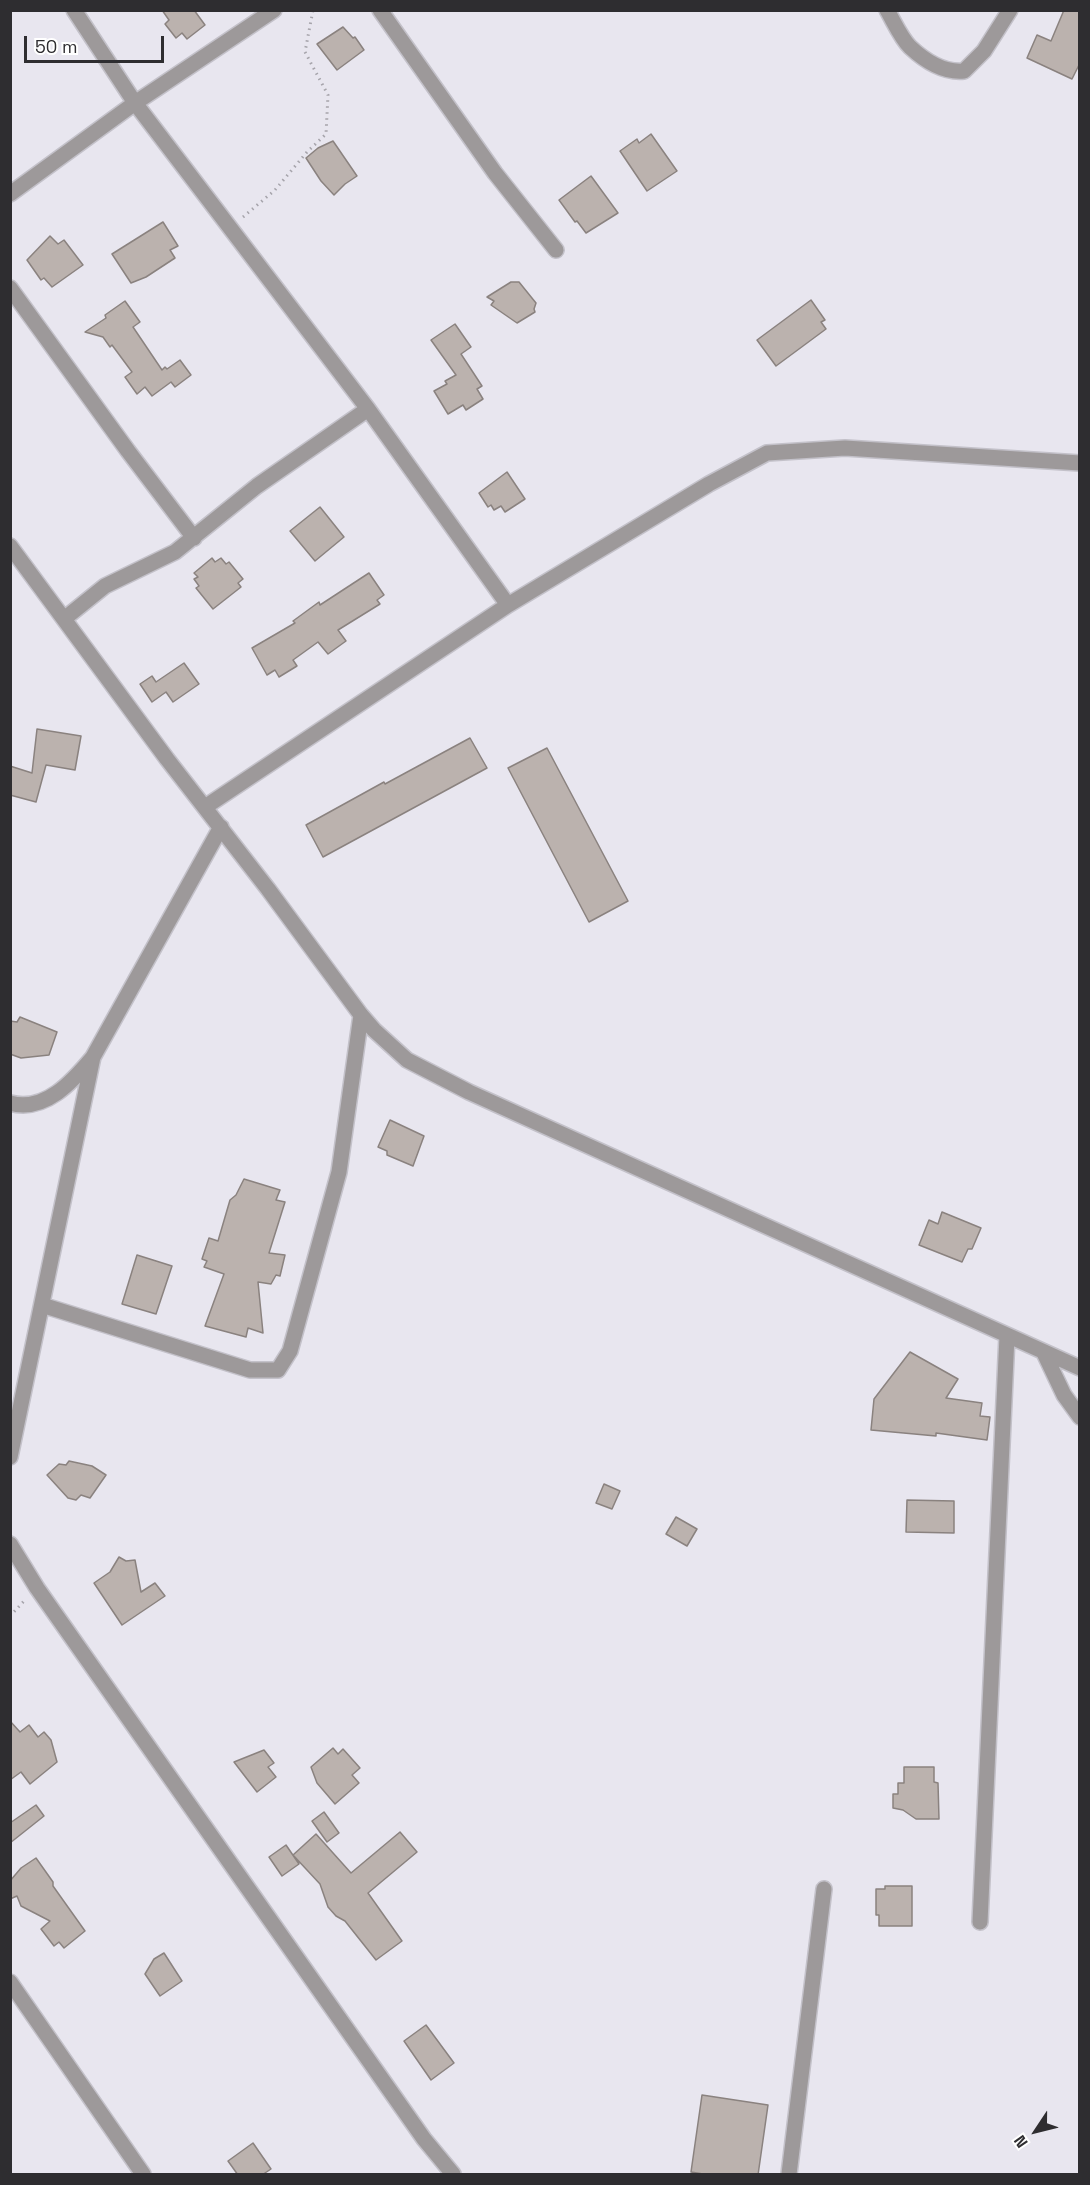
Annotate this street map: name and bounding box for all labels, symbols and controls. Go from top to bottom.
scale bar [27,24,166,62]
text: 50 m [35,35,77,58]
north arrow [1006,2101,1066,2161]
text: N [1009,2131,1033,2152]

